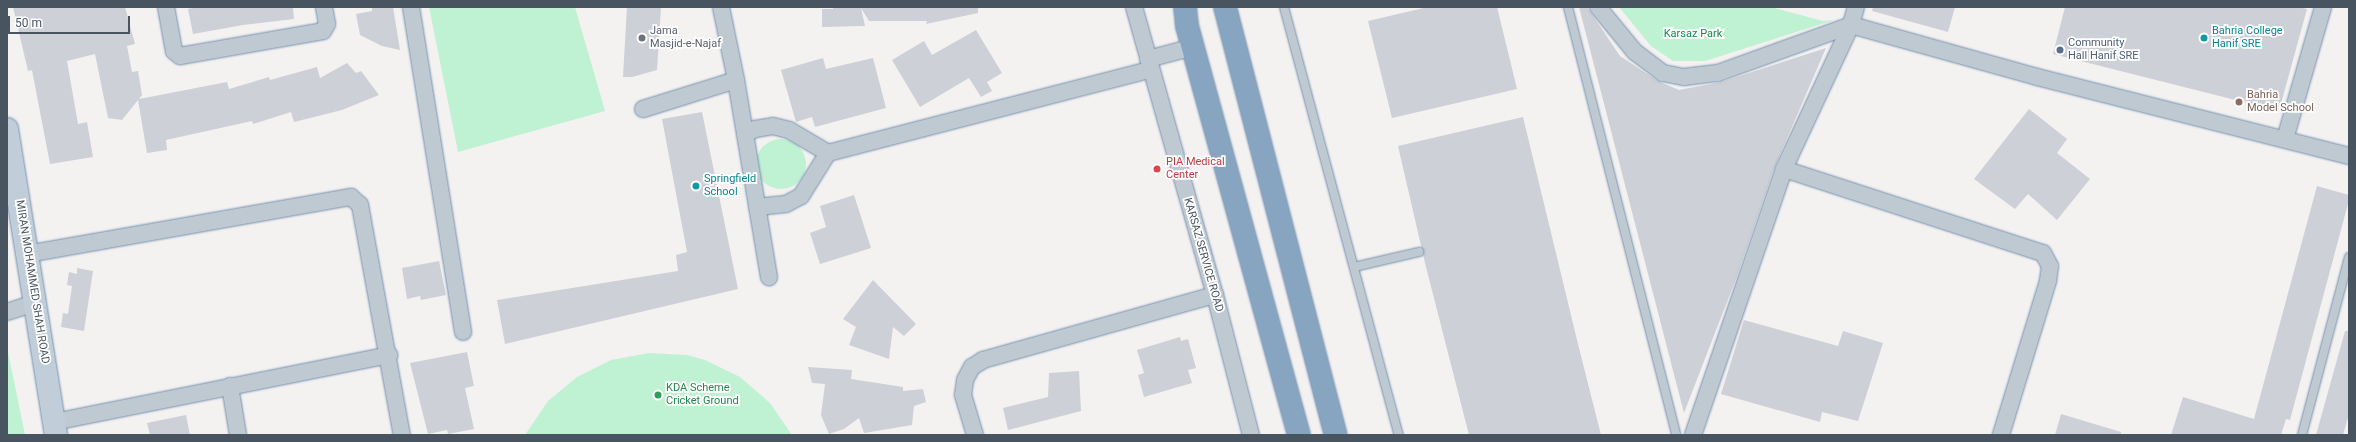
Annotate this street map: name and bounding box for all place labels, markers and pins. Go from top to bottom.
place label: Jama Masjid-e-Najaf [650,25,721,51]
place label: Bahria College Hanif SRE [2212,25,2283,51]
marker: Jama Masjid-e-Najaf [637,33,647,43]
marker: Bahria College Hanif SRE [2199,33,2209,43]
place label: Community Hall Hanif SRE [2068,37,2139,63]
marker: Community Hall Hanif SRE [2055,45,2065,55]
place label: Bahria Model School [2247,89,2314,115]
marker: Bahria Model School [2234,97,2244,107]
place label: PIA Medical Center [1166,156,1225,182]
marker: PIA Medical Center [1151,163,1163,175]
place label: Springfield School [704,173,756,199]
marker: Springfield School [691,181,701,191]
place label: KDA Scheme Cricket Ground [666,382,739,408]
marker: KDA Scheme Cricket Ground [653,390,663,400]

